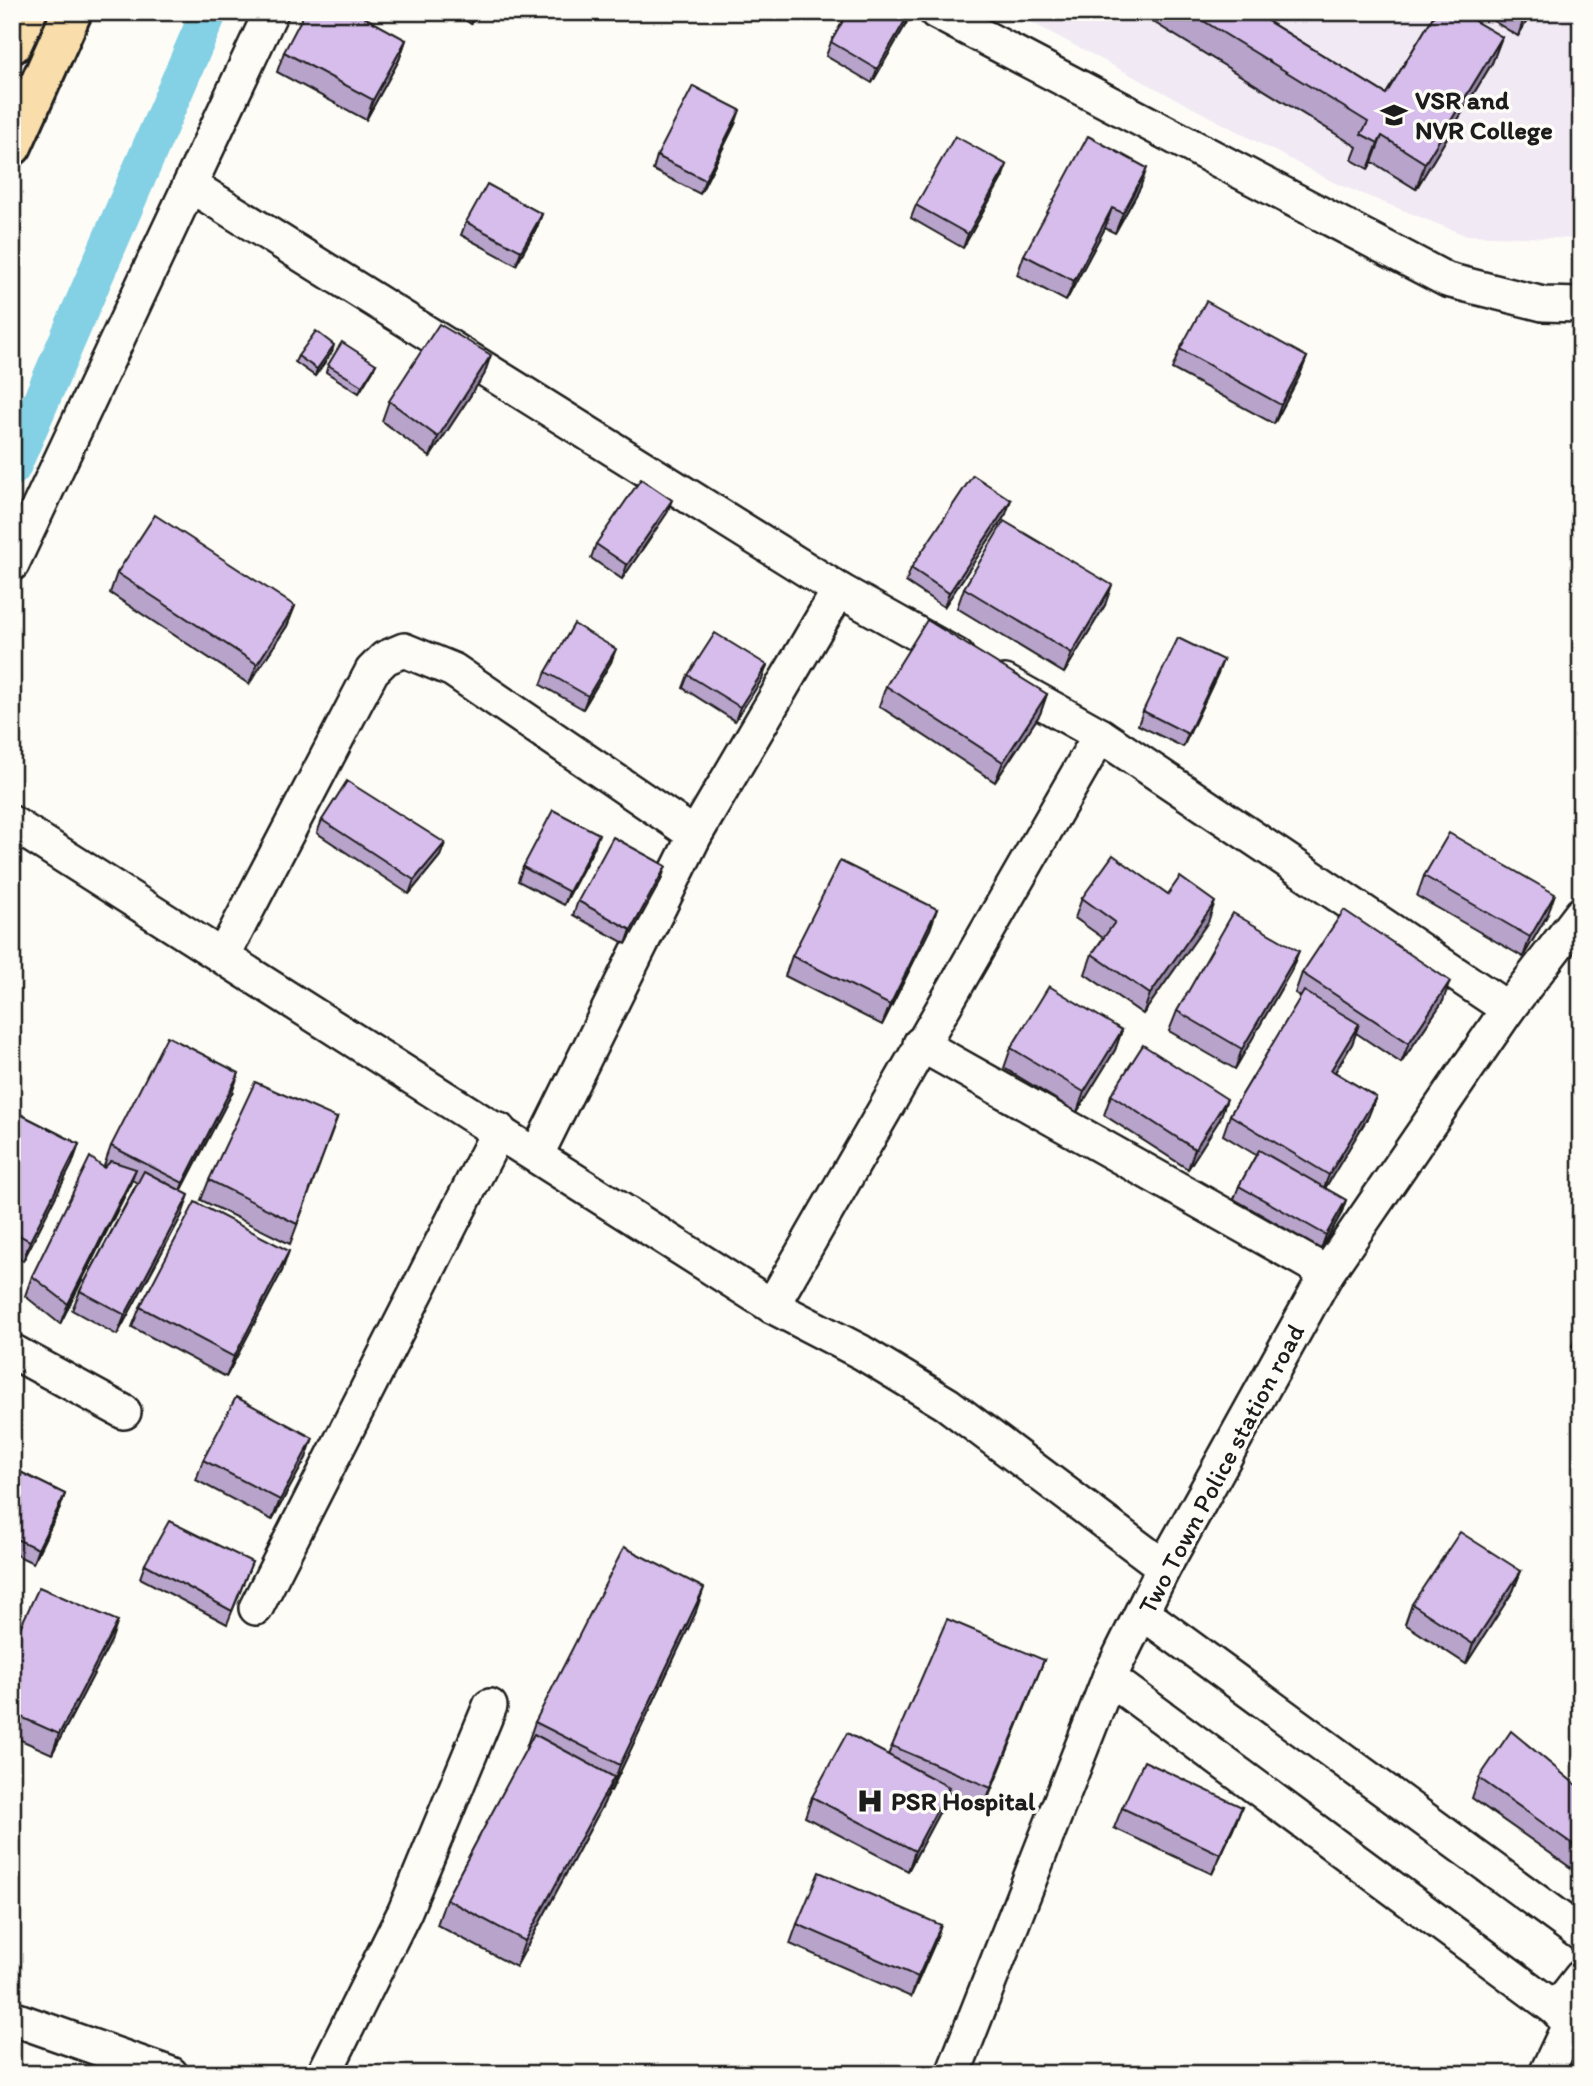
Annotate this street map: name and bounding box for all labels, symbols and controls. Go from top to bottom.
place label: VSR and NVR College [1415,84,1553,146]
school or university icon: VSR and NVR College [1379,100,1409,130]
street label: Two Town Police station road [1131,1319,1311,1619]
place label: PSR Hospital [891,1785,1036,1817]
hospital icon: PSR Hospital [855,1786,885,1816]

